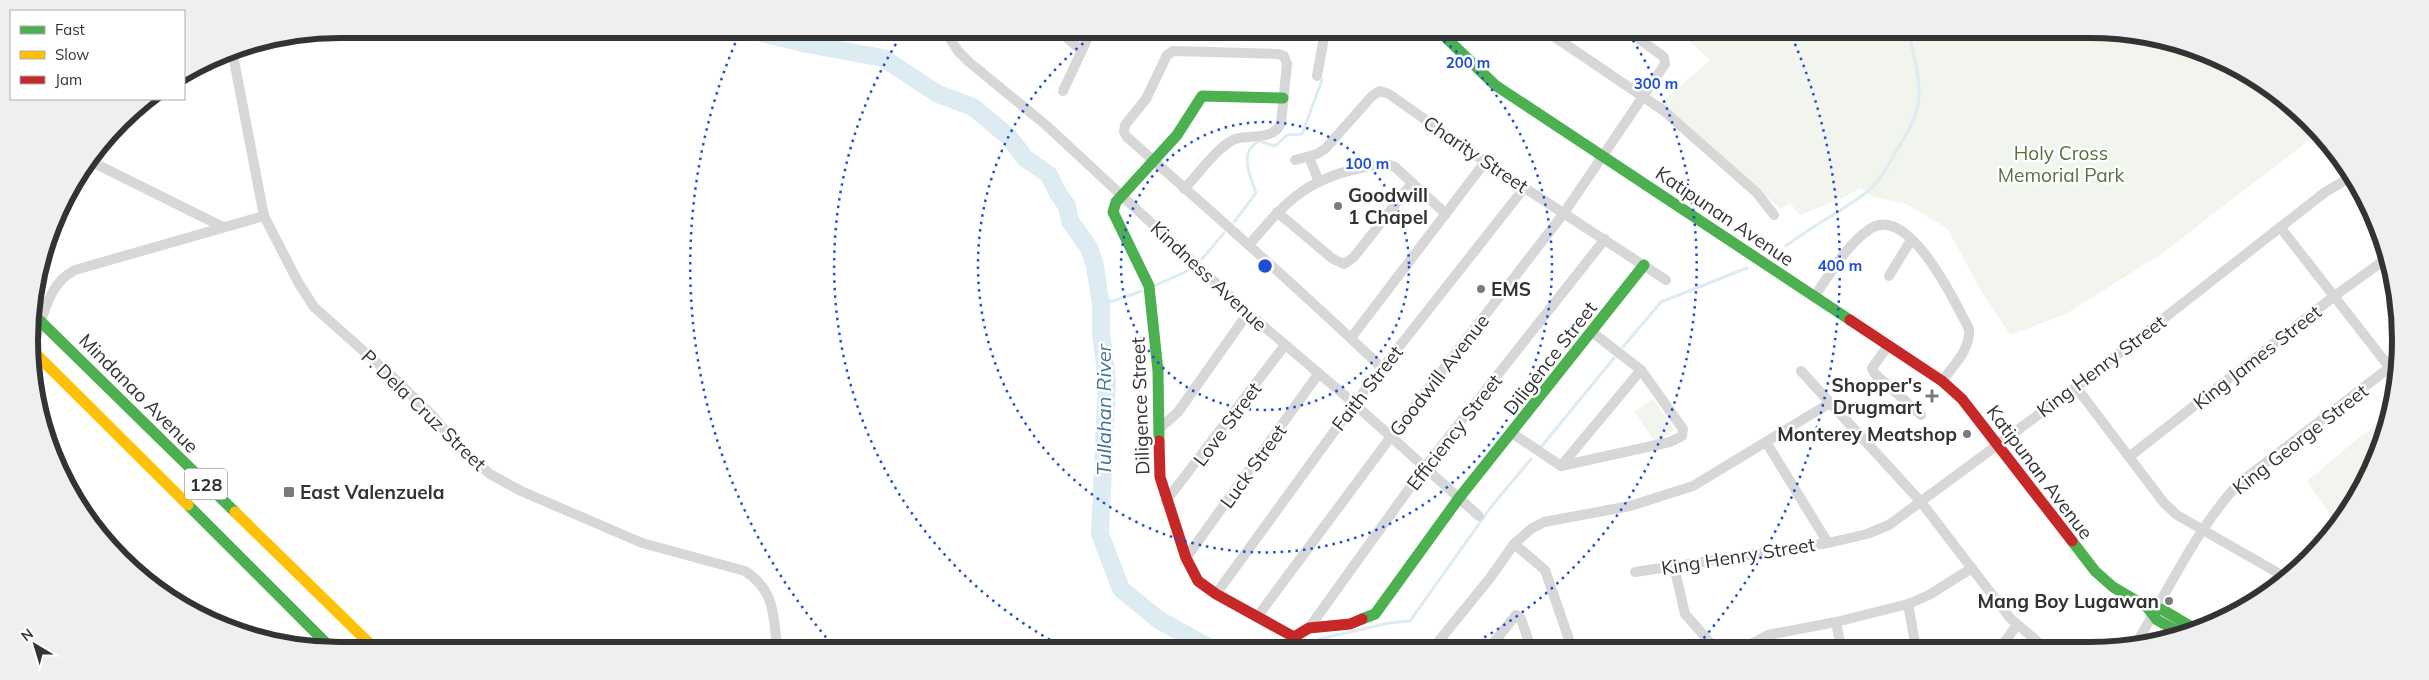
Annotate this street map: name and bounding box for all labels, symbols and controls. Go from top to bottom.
legend [10,10,185,100]
text: Fast [55,20,85,39]
text: Slow [55,45,89,64]
text: 200 m [1446,53,1490,72]
text: Jam [55,70,82,89]
text: 300 m [1634,74,1678,93]
street label: Charity Street [1419,110,1533,198]
park label: Holy Cross Memorial Park [1998,141,2124,187]
text: 100 m [1345,154,1389,173]
street label: Katipunan Avenue [1651,161,1799,271]
place label: Goodwill 1 Chapel [1348,183,1428,229]
marker: Goodwill 1 Chapel [1332,200,1344,212]
street label: Kindness Avenue [1146,216,1272,336]
text: 400 m [1818,256,1862,275]
centre of rings [1256,257,1274,275]
place label: EMS [1491,277,1531,301]
marker: EMS [1475,283,1487,295]
street label: Diligence Street [1498,296,1602,420]
street label: King James Street [2188,299,2326,414]
street label: Goodwill Avenue [1384,309,1494,441]
street label: King Henry Street [2032,310,2170,422]
street label: Mindanao Avenue [74,328,204,458]
street label: Diligence Street [1126,336,1154,475]
street label: Faith Street [1326,340,1408,435]
water label: Tullahan River [1091,343,1116,476]
street label: P. Dela Cruz Street [357,344,492,476]
street label: Efficiency Street [1401,369,1507,495]
place label: Shopper's Drugmart [1831,373,1922,419]
street label: Love Street [1188,377,1267,471]
street label: King George Street [2227,378,2373,499]
marker: Shopper's Drugmart [1926,390,1938,402]
street label: Katipunan Avenue [1982,400,2098,544]
street label: Luck Street [1215,419,1292,513]
place label: Monterey Meatshop [1777,422,1957,446]
marker: Monterey Meatshop [1961,428,1973,440]
road number: 128 [185,468,227,499]
place label: East Valenzuela [300,480,444,504]
marker: East Valenzuela [282,485,296,499]
street label: King Henry Street [1659,532,1817,580]
place label: Mang Boy Lugawan [1977,589,2159,613]
marker: Mang Boy Lugawan [2163,595,2175,607]
north arrow [10,620,60,670]
text: N [17,624,37,645]

